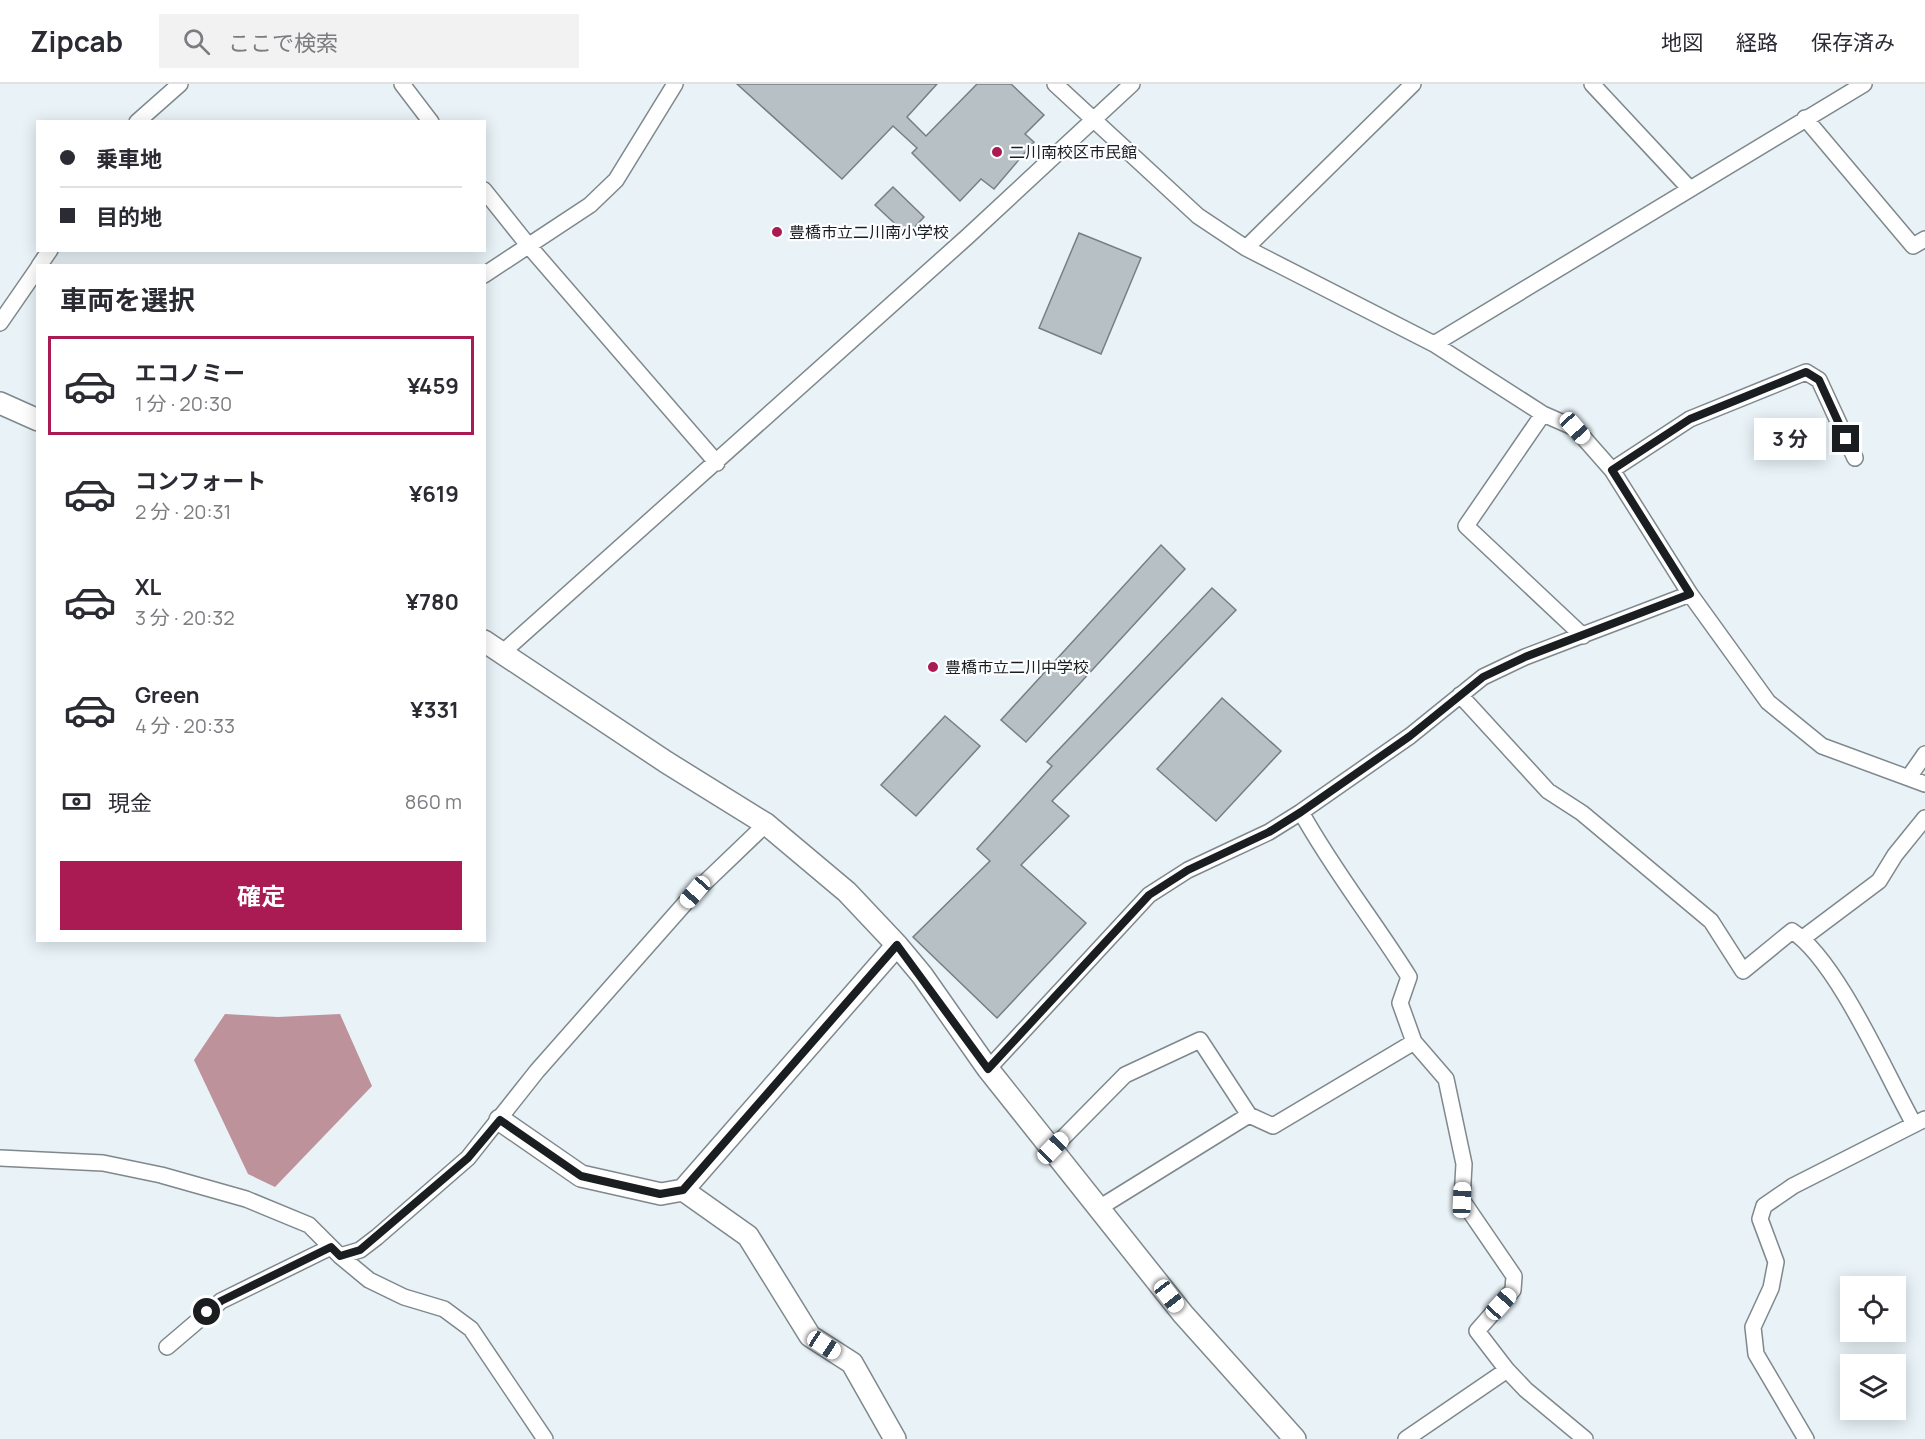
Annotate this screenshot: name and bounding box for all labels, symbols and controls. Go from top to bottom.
search box [159,14,579,68]
text: Zipcab [30,22,123,60]
icon: search [180,25,213,58]
text: ここで検索 [228,28,338,58]
text: 地図 [1661,28,1703,56]
text: 経路 [1736,28,1778,56]
text: 保存済み [1811,28,1895,56]
place label: 二川南校区市民館 [1009,141,1137,163]
text: 乗車地 [96,144,162,174]
marker: 二川南校区市民館 [990,145,1004,159]
text: 目的地 [96,202,162,232]
place label: 豊橋市立二川南小学校 [789,221,949,243]
marker: 豊橋市立二川南小学校 [770,225,784,239]
text: 車両を選択 [60,281,195,318]
text: エコノミー [135,358,245,388]
icon: car [63,359,117,413]
text: ¥459 [407,371,459,401]
text: 1 分 · 20:30 [135,390,232,417]
car [1556,409,1594,447]
callout: 3 分 [1753,418,1825,460]
text: 3 分 [1772,425,1808,452]
route end [1832,425,1859,452]
text: コンフォート [135,466,266,496]
icon: car [63,467,117,521]
text: ¥619 [409,479,459,509]
text: 2 分 · 20:31 [135,498,231,525]
text: XL [135,572,161,602]
icon: car [63,575,117,629]
text: ¥780 [406,587,459,617]
text: 3 分 · 20:32 [135,604,235,631]
place label: 豊橋市立二川中学校 [945,656,1089,678]
marker: 豊橋市立二川中学校 [926,660,940,674]
text: Green [135,680,200,710]
icon: car [63,683,117,737]
text: ¥331 [410,695,459,725]
text: 4 分 · 20:33 [135,712,235,739]
icon: cash [60,785,93,818]
text: 現金 [108,788,152,818]
text: 860 m [405,788,462,815]
button: 確定 [60,861,462,930]
car [676,873,714,911]
car [1034,1129,1072,1167]
car [1452,1182,1472,1218]
car [1151,1276,1187,1316]
map controls [1840,1276,1906,1420]
button: locate [1840,1276,1906,1342]
car [1482,1285,1520,1323]
route start [193,1298,220,1325]
car [804,1328,844,1362]
button: layers [1840,1354,1906,1420]

